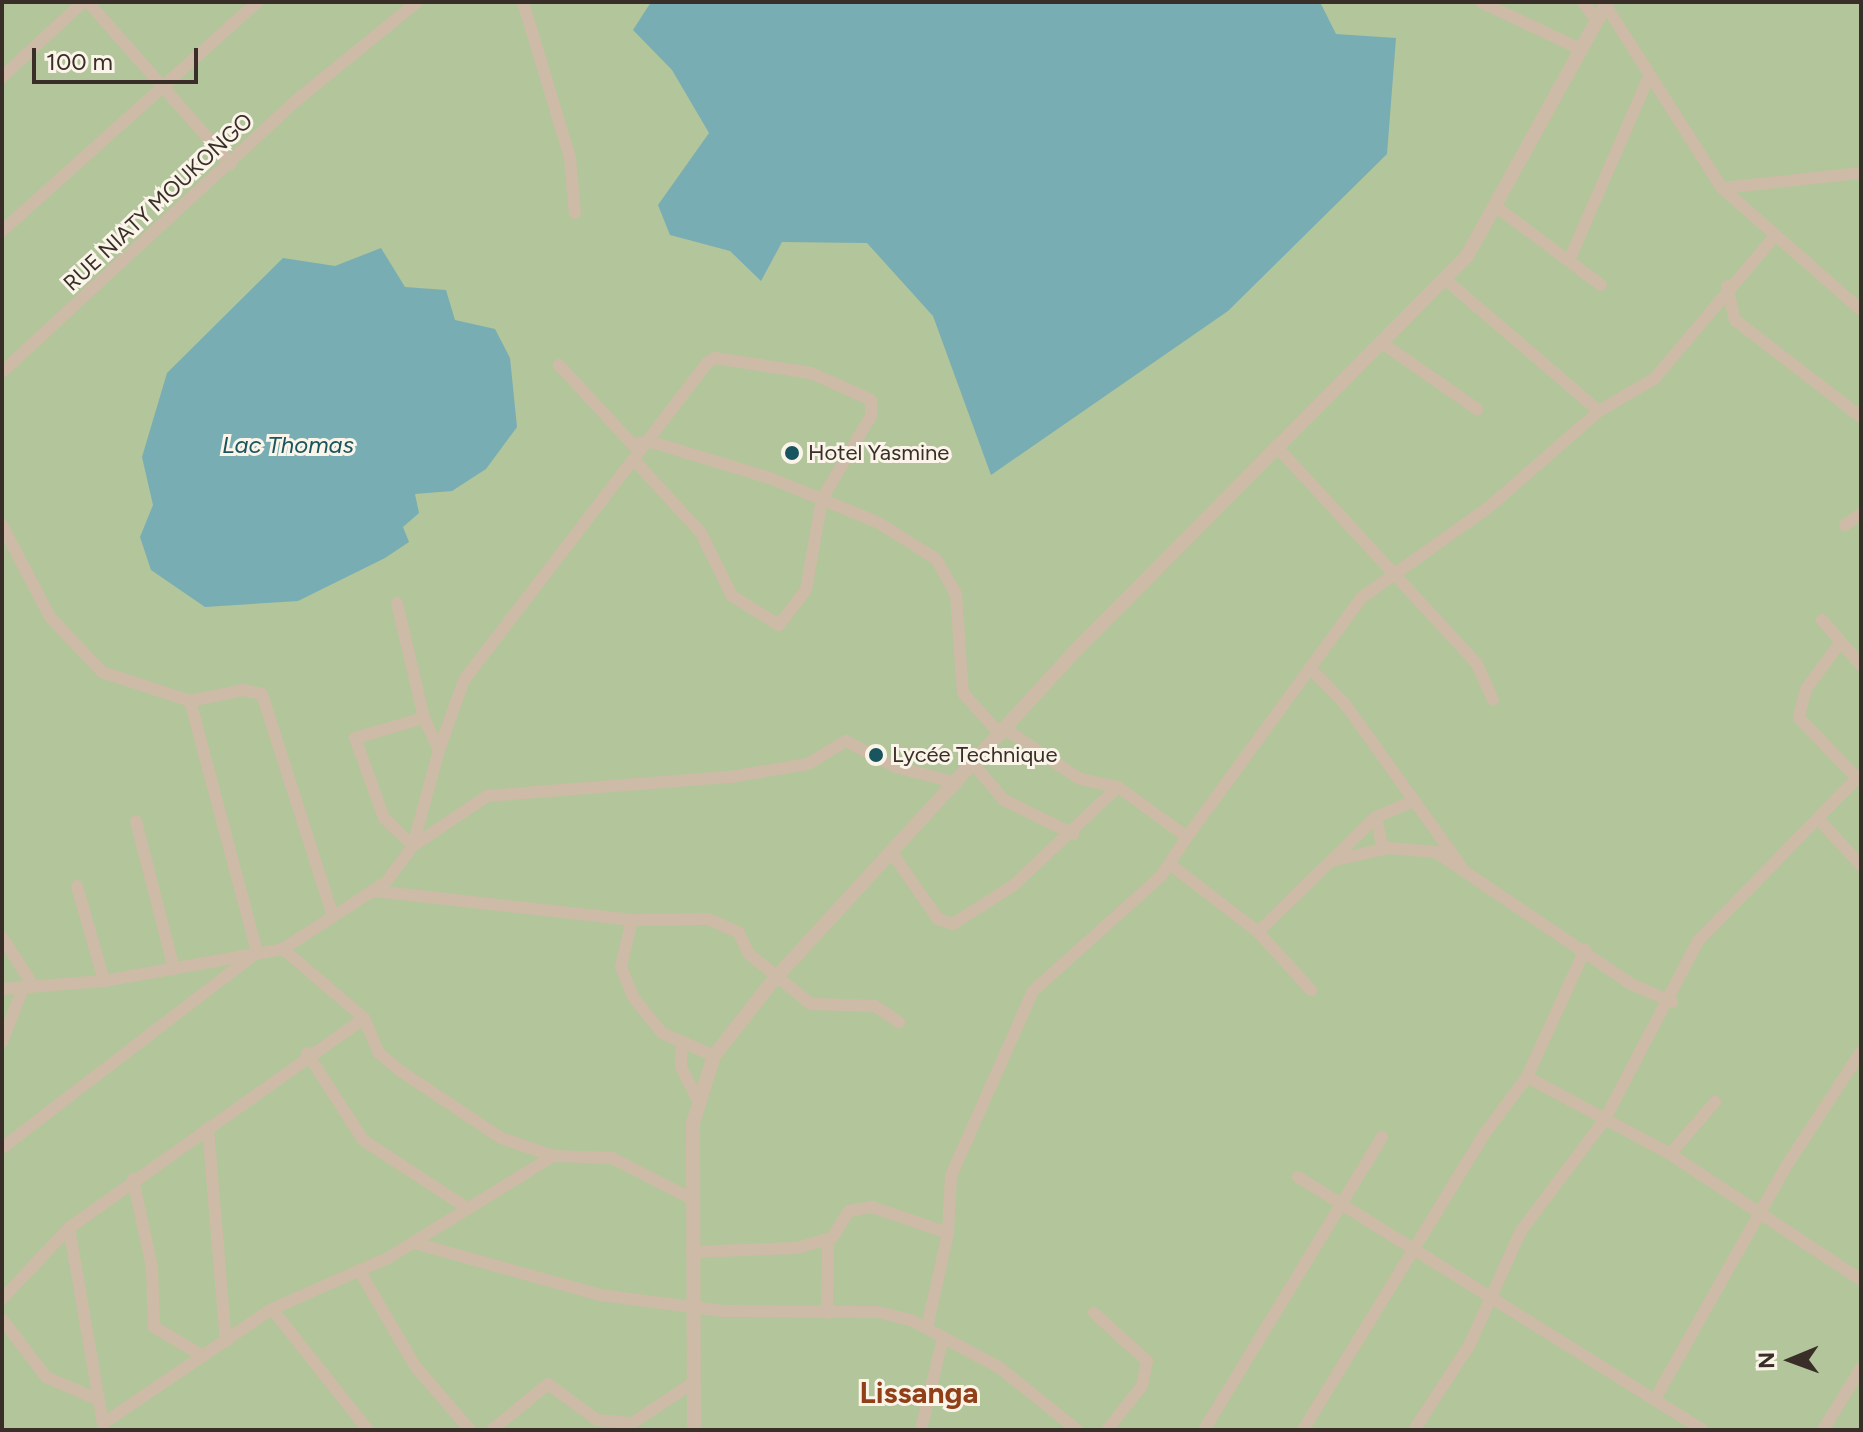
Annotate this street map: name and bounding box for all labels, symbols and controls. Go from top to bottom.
scale bar [36,32,202,82]
text: 100 m [46,47,113,76]
street label: RUE NIATY MOUKONGO [58,108,258,296]
water label: Lac Thomas [222,431,354,459]
place label: Hotel Yasmine [808,440,949,466]
marker: Hotel Yasmine [783,444,801,462]
place label: Lycée Technique [892,742,1057,768]
marker: Lycée Technique [867,746,885,764]
north arrow [1751,1320,1831,1400]
text: N [1753,1352,1780,1369]
district label: Lissanga [860,1375,978,1411]

